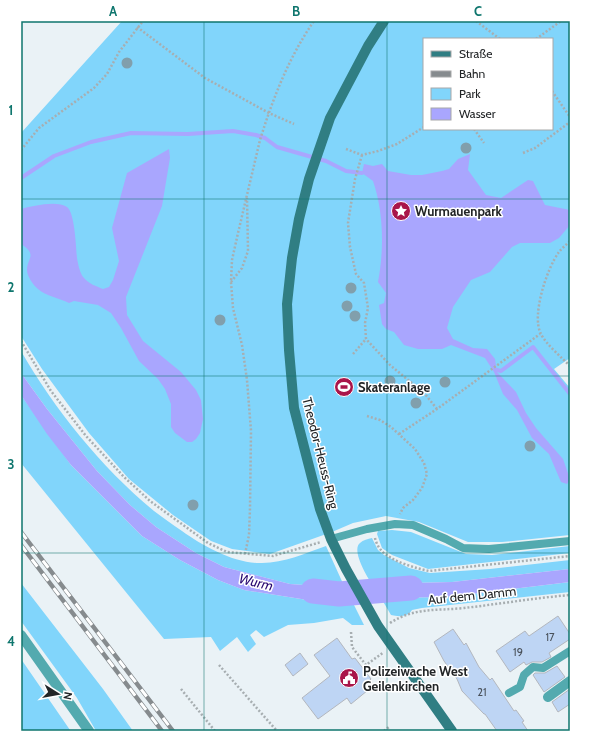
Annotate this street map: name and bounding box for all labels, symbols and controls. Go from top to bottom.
text: A [109,3,118,19]
text: B [292,3,300,19]
text: C [474,3,482,19]
legend [423,38,553,130]
text: Straße [459,46,492,61]
text: Bahn [459,66,485,81]
text: Park [459,86,481,101]
text: 1 [9,102,13,118]
text: Wasser [459,106,496,121]
place icon: Wurmauenpark [390,200,412,222]
place label: Wurmauenpark [415,203,503,219]
text: 2 [8,279,15,295]
sports icon: Skateranlage [333,376,355,398]
place label: Skateranlage [358,379,430,395]
street label: Theodor-Heuss-Ring [299,396,343,511]
text: 3 [7,456,15,472]
water label: Wurm [237,569,275,595]
street label: Auf dem Damm [427,582,517,608]
house number: 17 [545,630,555,644]
text: 4 [7,633,15,649]
house number: 19 [513,645,523,659]
place label: Polizeiwache West Geilenkirchen [363,663,468,694]
public building icon: Polizeiwache West Geilenkirchen [338,667,360,689]
north arrow [38,674,78,714]
house number: 21 [477,685,487,699]
text: N [60,691,75,701]

